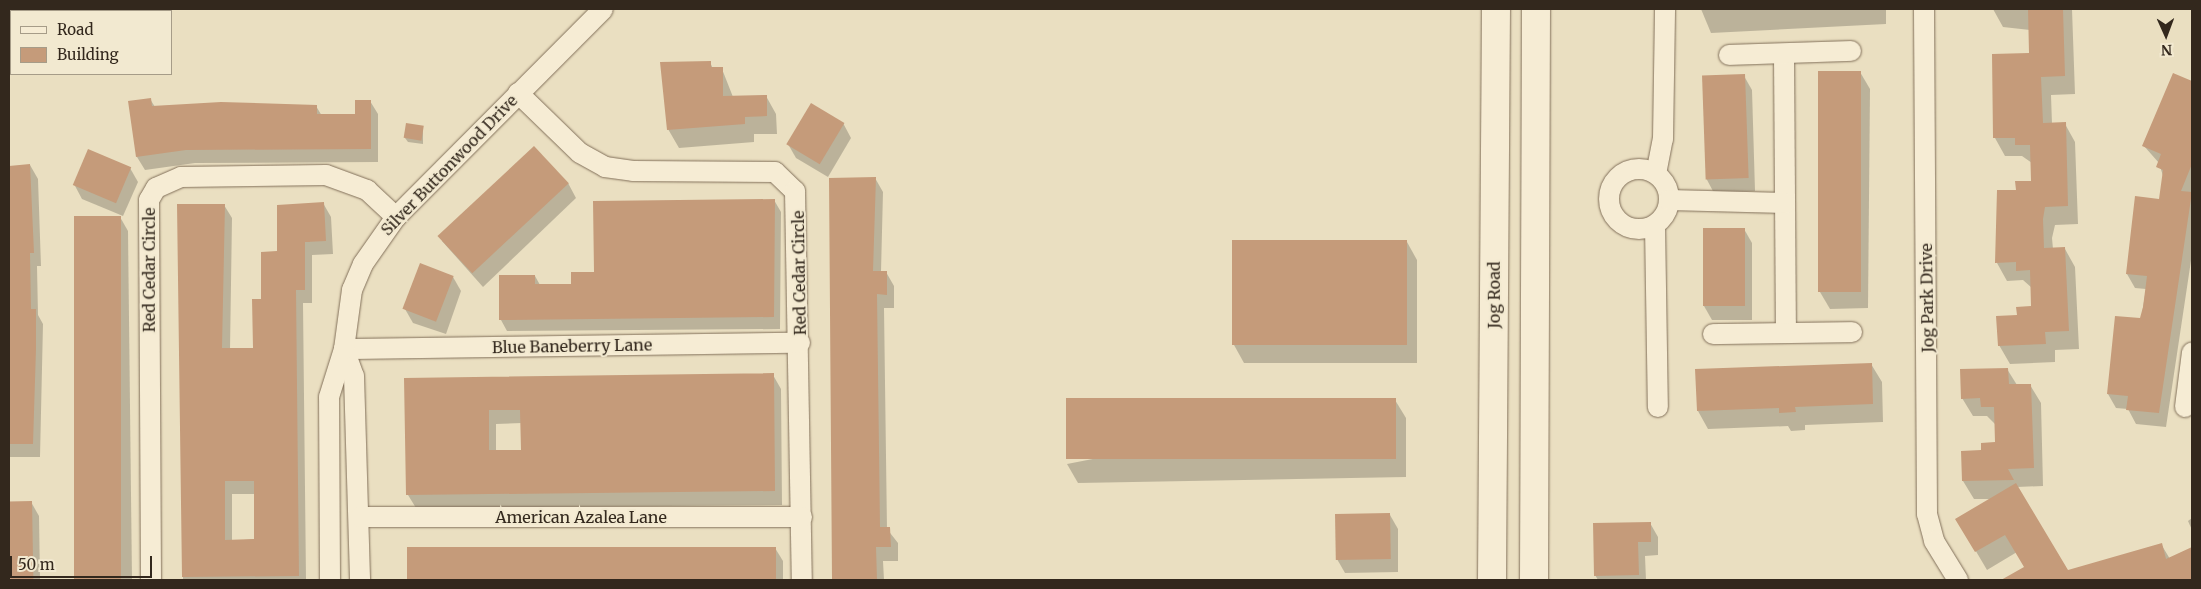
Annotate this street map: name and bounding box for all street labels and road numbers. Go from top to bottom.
street label: Silver Buttonwood Drive [377,91,521,239]
street label: Red Cedar Circle [139,208,159,332]
street label: Red Cedar Circle [788,210,810,336]
street label: Jog Park Drive [1916,243,1938,353]
street label: Jog Road [1484,261,1504,329]
street label: Blue Baneberry Lane [492,335,652,357]
street label: American Azalea Lane [495,507,667,527]

